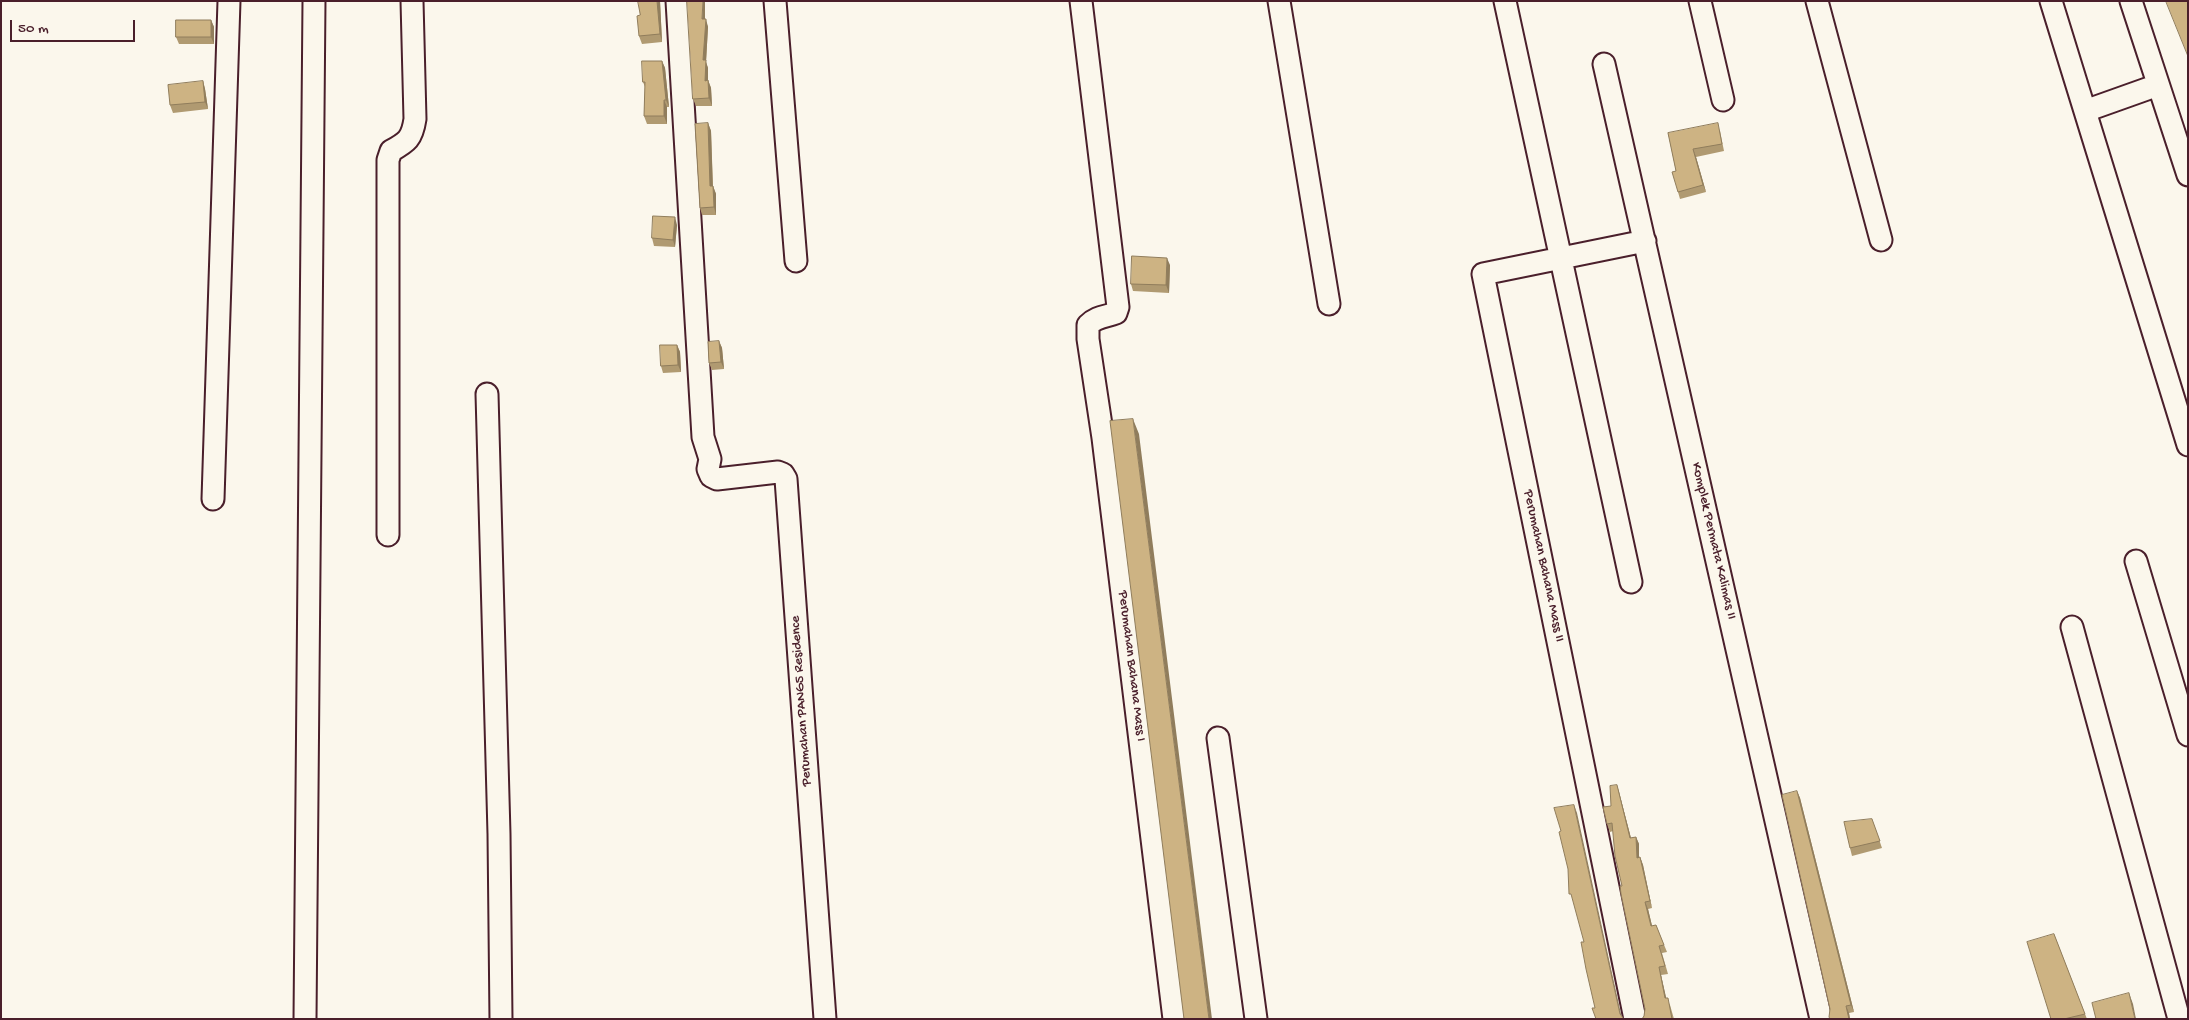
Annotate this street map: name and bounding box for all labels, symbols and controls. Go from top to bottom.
scale bar [12,10,138,42]
text: 50 m [18,20,49,38]
street label: Komplek Permata Kalimas II [1687,461,1739,621]
street label: Perumahan Bahana Mass II [1519,488,1567,644]
street label: Perumahan Bahana Mass I [1113,590,1149,742]
street label: Perumahan PANG5 Residence [788,615,816,787]

